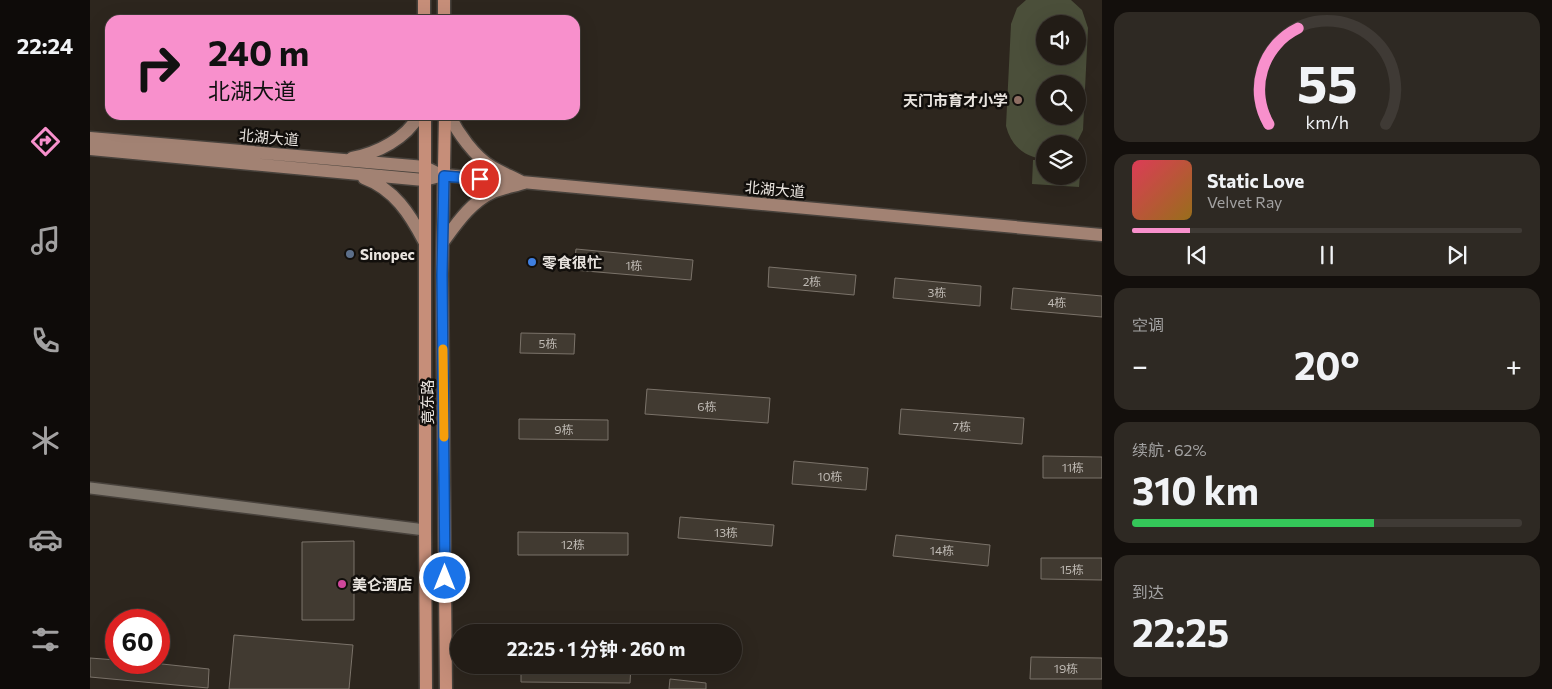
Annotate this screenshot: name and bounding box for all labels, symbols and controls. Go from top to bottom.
map controls [1036,15,1086,185]
button: sound [1036,15,1086,65]
text: 240 m [208,30,309,73]
text: 22:24 [17,32,73,59]
icon: right [125,35,190,100]
text: 55 [1297,50,1357,114]
button: search [1036,75,1086,125]
text: 北湖大道 [208,77,296,104]
place label: 天门市育才小学 [903,91,1008,109]
marker: 天门市育才小学 [1012,94,1024,106]
text: km/h [1305,111,1349,133]
icon: directions [28,124,63,159]
street label: 北湖大道 [238,125,300,149]
button: layers [1036,135,1086,185]
pin [459,158,501,200]
icon: arrive [466,165,494,193]
text: Static Love [1207,169,1304,192]
street label: 北湖大道 [744,177,806,201]
text: Velvet Ray [1207,192,1282,211]
icon: music [28,223,63,258]
icon: previous [1183,241,1211,269]
icon: pause [1313,241,1341,269]
icon: next [1443,241,1471,269]
place label: Sinopec [360,245,415,263]
marker: Sinopec [344,248,356,260]
place label: 零食很忙 [542,253,602,271]
marker: 零食很忙 [526,256,538,268]
house number: 1栋 [625,258,643,272]
house number: 2栋 [803,274,821,288]
house number: 3栋 [928,285,946,299]
house number: 4栋 [1047,295,1067,309]
text: 空调 [1132,315,1164,334]
icon: phone [28,323,63,358]
house number: 5栋 [539,336,557,350]
text: 20° [1294,341,1360,388]
text: − [1132,348,1148,382]
text: + [1506,348,1522,382]
street label: 竟东路 [418,379,436,425]
house number: 6栋 [697,399,717,413]
house number: 7栋 [953,419,971,433]
house number: 9栋 [554,422,574,436]
icon: climate [28,423,63,458]
text: 续航 · 62% [1132,440,1207,459]
house number: 11栋 [1062,460,1084,474]
text: 310 km [1132,466,1259,513]
house number: 10栋 [818,469,842,483]
icon: car [28,522,63,557]
house number: 13栋 [714,525,738,539]
house number: 12栋 [561,537,585,551]
house number: 14栋 [930,543,954,557]
position arrow [418,551,470,603]
house number: 15栋 [1060,562,1084,576]
place label: 美仑酒店 [352,575,412,593]
marker: 美仑酒店 [336,578,348,590]
text: 到达 [1132,582,1164,601]
text: 22:25 [1132,608,1229,655]
speed limit sign: 60 [105,609,170,674]
icon: filters [28,622,63,657]
text: 22:25 · 1 分钟 · 260 m [507,637,685,660]
house number: 19栋 [1054,661,1078,675]

